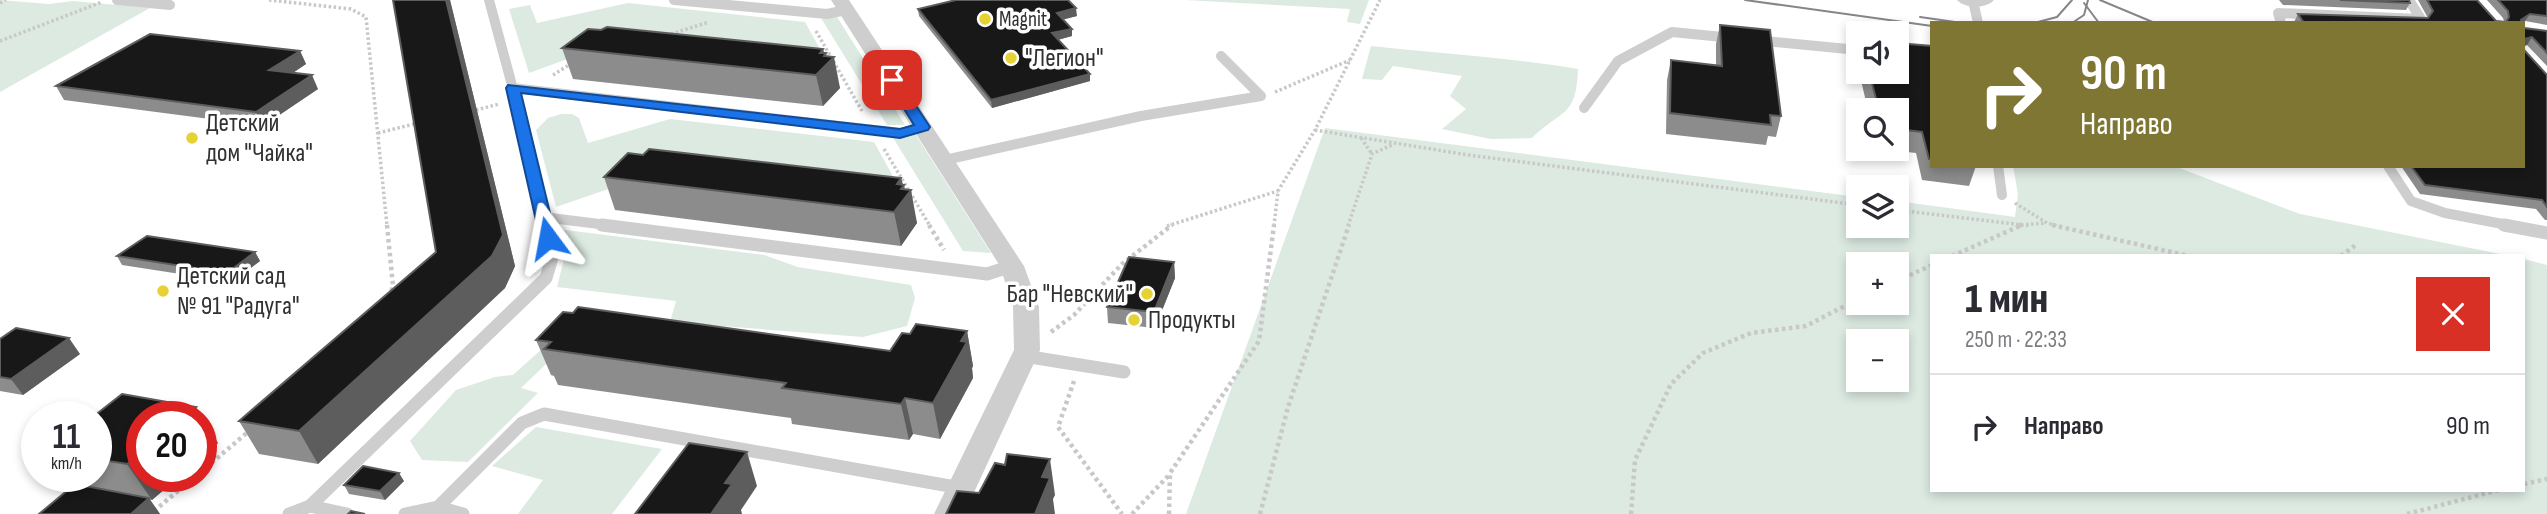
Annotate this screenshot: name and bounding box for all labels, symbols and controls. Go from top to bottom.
place label: Magnit [999,7,1047,32]
marker: Magnit [977,11,993,27]
map controls [1846,21,1909,392]
button: sound [1846,21,1909,84]
place label: "Легион" [1025,43,1104,74]
text: 90 m [2080,45,2167,104]
icon: right [1965,49,2056,140]
pin [862,50,922,110]
marker: "Легион" [1003,50,1019,66]
icon: arrive [873,61,911,99]
button: search [1846,98,1909,161]
text: Направо [2080,105,2173,144]
place label: Детский дом "Чайка" [206,108,313,169]
marker: Детский дом "Чайка" [184,130,200,146]
button: layers [1846,175,1909,238]
position arrow [511,201,585,275]
button: + [1846,252,1909,315]
place label: Детский сад № 91 "Радуга" [177,261,300,322]
text: 1 мин [1965,274,2048,325]
button: close [2416,277,2490,351]
place label: Бар "Невский" [1006,279,1133,310]
marker: Детский сад № 91 "Радуга" [155,283,171,299]
marker: Бар "Невский" [1139,286,1155,302]
place label: Продукты [1148,305,1236,336]
marker: Продукты [1126,312,1142,328]
text: 250 m · 22:33 [1965,326,2067,354]
button: − [1846,329,1909,392]
speed limit sign: 20 [126,401,217,492]
icon: right [1965,408,2003,446]
text: Направо [2024,411,2103,442]
text: 90 m [2446,411,2490,442]
text: 11 [53,416,80,459]
text: km/h [51,453,82,474]

